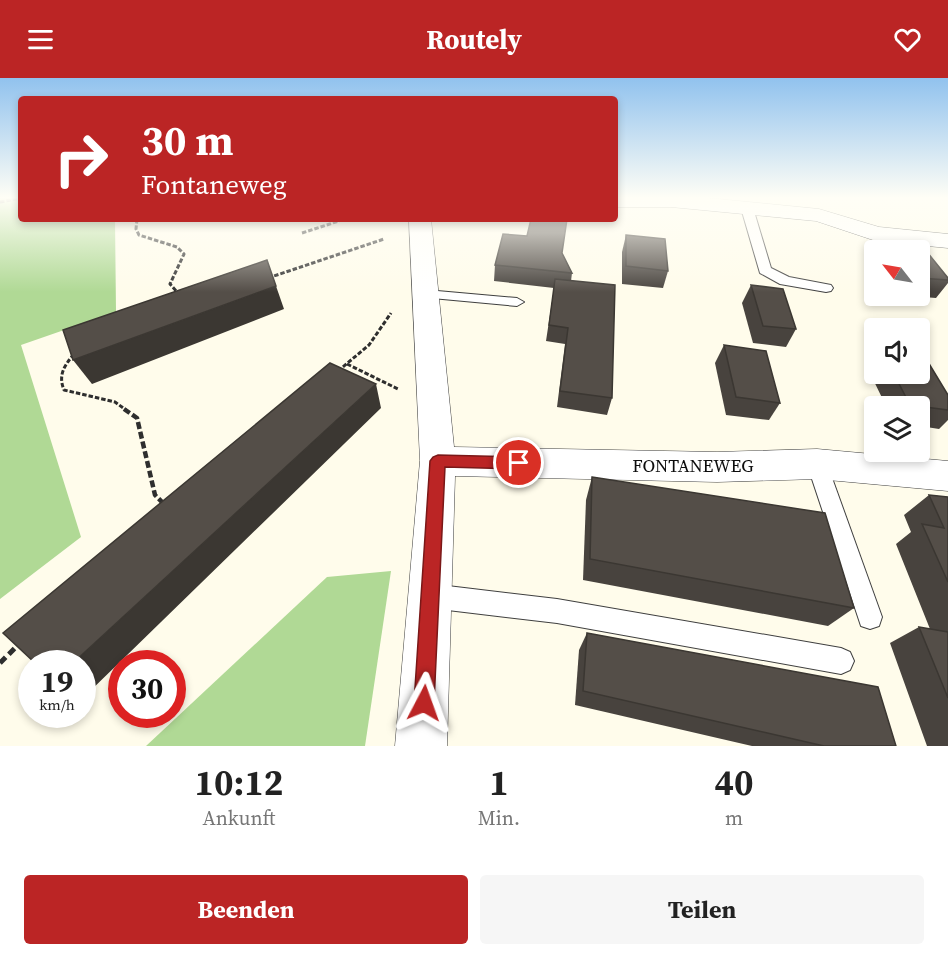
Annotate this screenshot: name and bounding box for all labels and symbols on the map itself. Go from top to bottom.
north arrow [864,240,930,306]
pin [493,437,544,488]
street label: FONTANEWEG [632,453,754,478]
speed limit sign: 30 [108,650,186,728]
position arrow [392,671,456,735]

